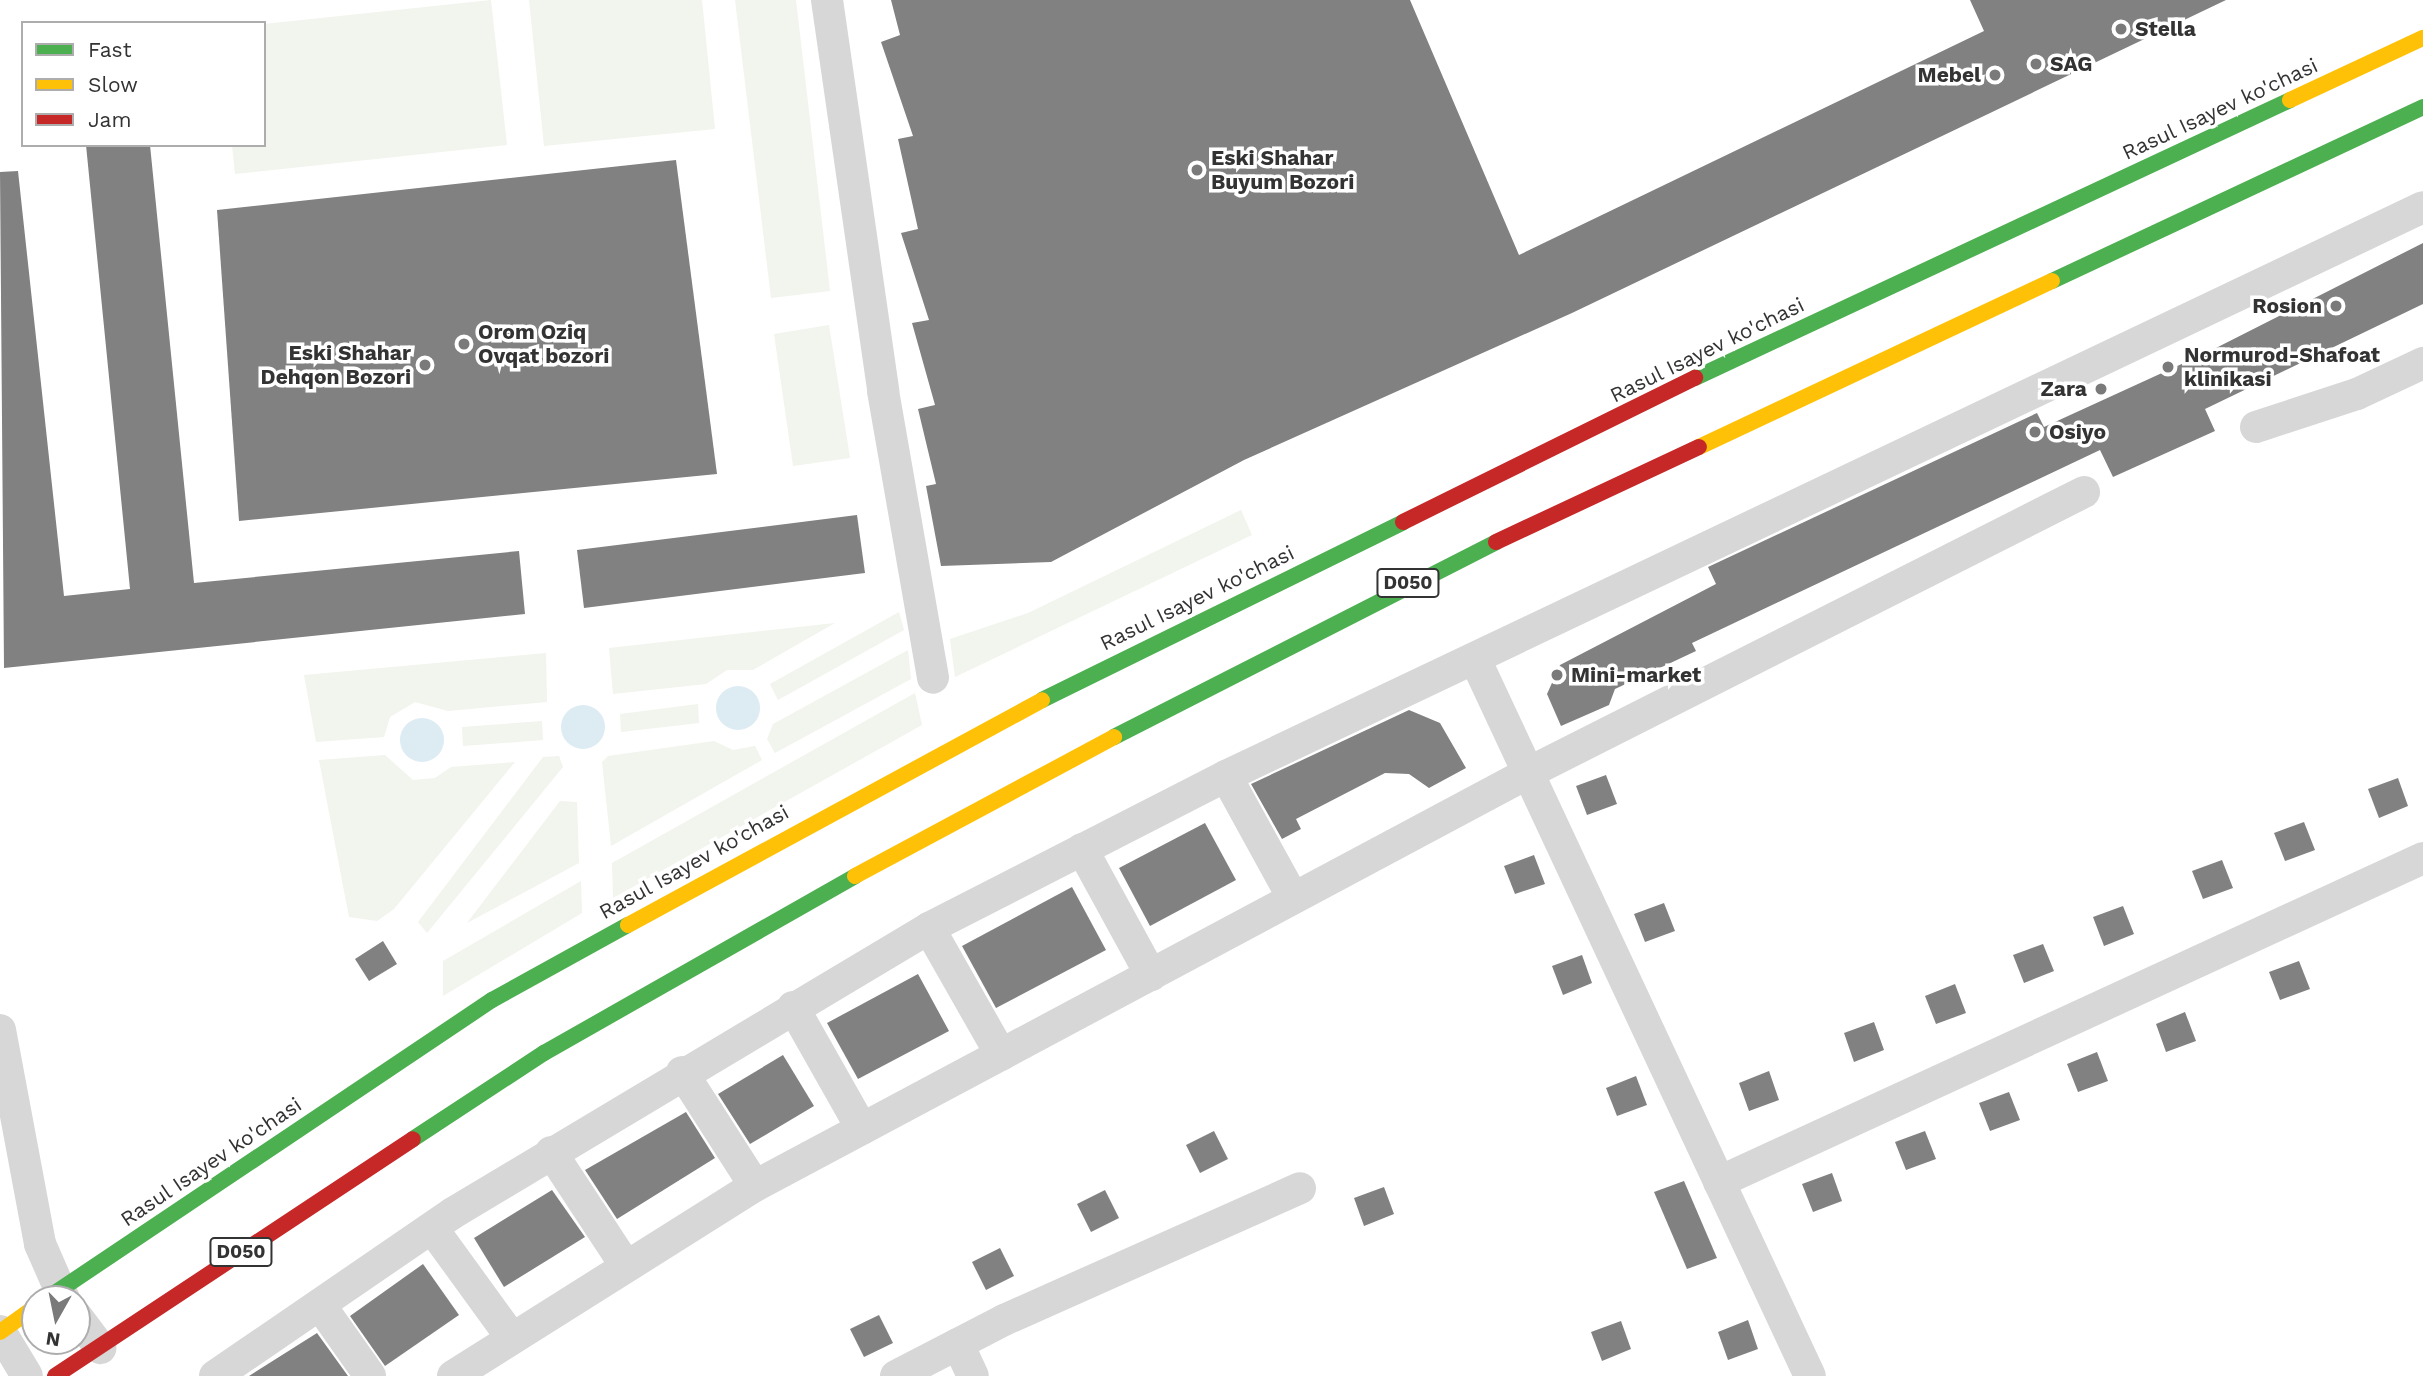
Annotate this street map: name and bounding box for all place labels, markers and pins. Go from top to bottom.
place label: Stella [2135,16,2196,42]
marker: Stella [2113,21,2129,37]
place label: SAG [2050,51,2092,77]
marker: SAG [2028,56,2044,72]
place label: Mebel [1918,62,1981,88]
marker: Mebel [1987,67,2003,83]
place label: Eski Shahar Buyum Bozori [1211,145,1354,195]
marker: Eski Shahar Buyum Bozori [1189,162,1205,178]
place label: Rosion [2252,293,2322,319]
marker: Rosion [2328,298,2344,314]
place label: Orom Oziq Ovqat bozori [478,319,609,369]
marker: Orom Oziq Ovqat bozori [456,336,472,352]
place label: Eski Shahar Dehqon Bozori [261,340,411,390]
place label: Normurod-Shafoat klinikasi [2184,342,2380,392]
marker: Eski Shahar Dehqon Bozori [417,357,433,373]
marker: Normurod-Shafoat klinikasi [2158,357,2178,377]
place label: Zara [2040,376,2087,402]
marker: Zara [2093,381,2109,397]
place label: Osiyo [2049,419,2106,445]
marker: Osiyo [2027,424,2043,440]
place label: Mini-market [1571,662,1701,688]
marker: Mini-market [1549,667,1565,683]

